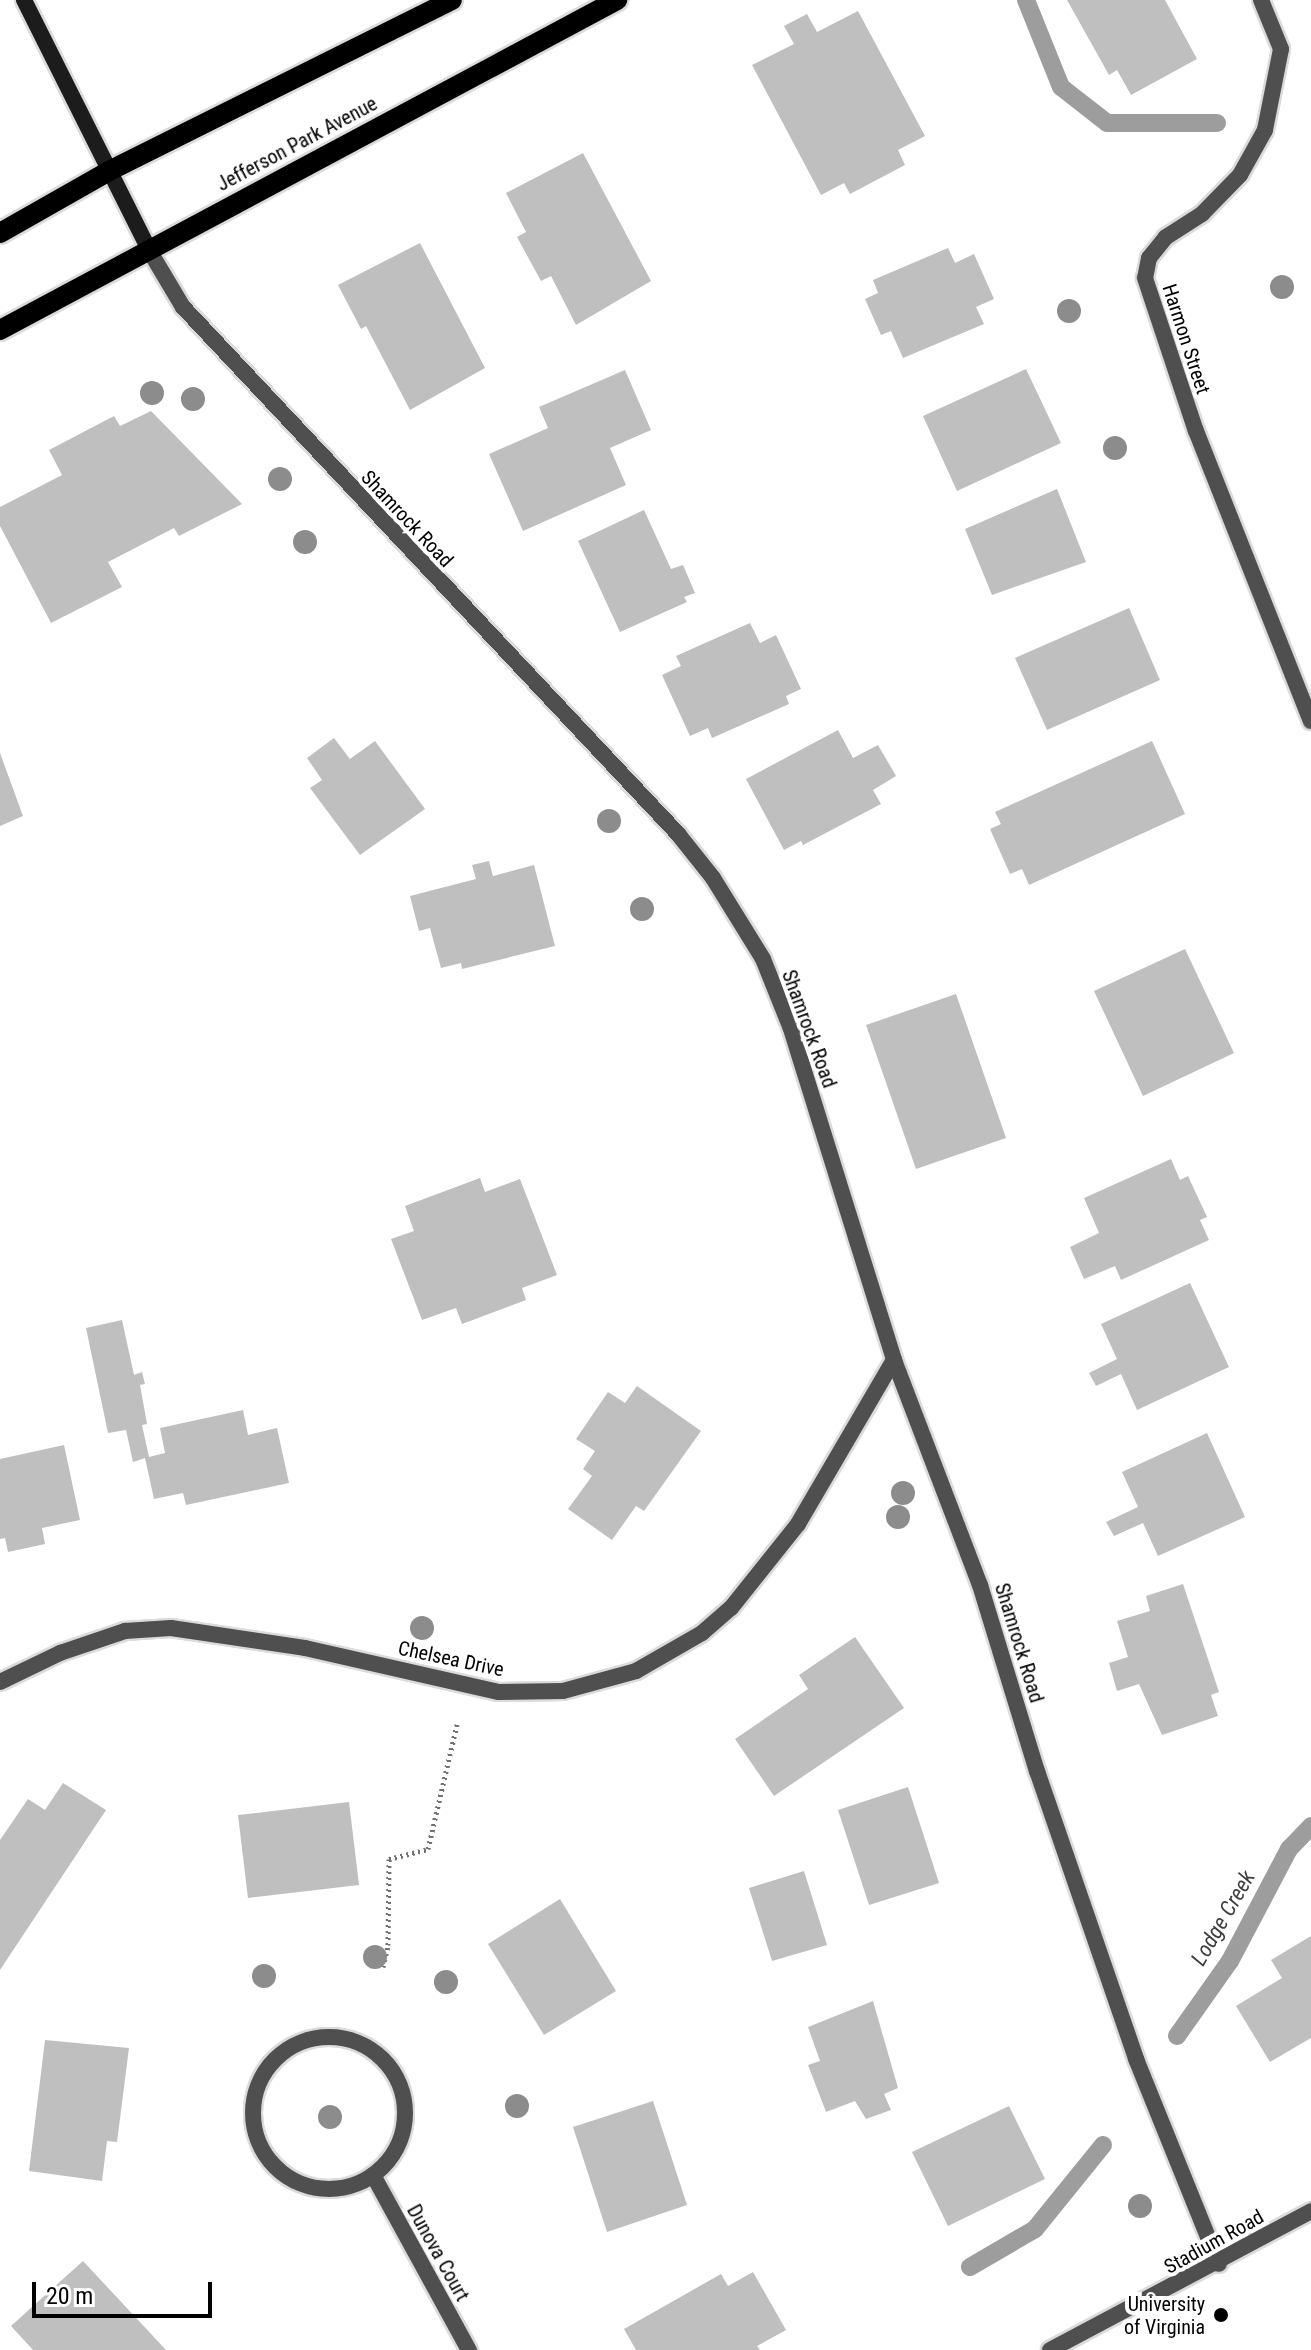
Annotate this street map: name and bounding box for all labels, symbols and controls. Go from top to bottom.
street label: Jefferson Park Avenue [213,92,381,196]
street label: Harmon Street [1157,281,1215,397]
street label: Shamrock Road [356,466,458,572]
street label: Shamrock Road [777,967,841,1091]
street label: Shamrock Road [989,1580,1049,1706]
street label: Chelsea Drive [396,1636,506,1682]
water label: Lodge Creek [1185,1866,1261,1970]
street label: Dunova Court [402,2200,474,2306]
street label: Stadium Road [1160,2205,1268,2279]
scale bar [36,2266,216,2316]
text: 20 m [46,2282,93,2310]
place label: University of Virginia [1124,2292,1205,2339]
marker: University of Virginia [1212,2306,1230,2324]

